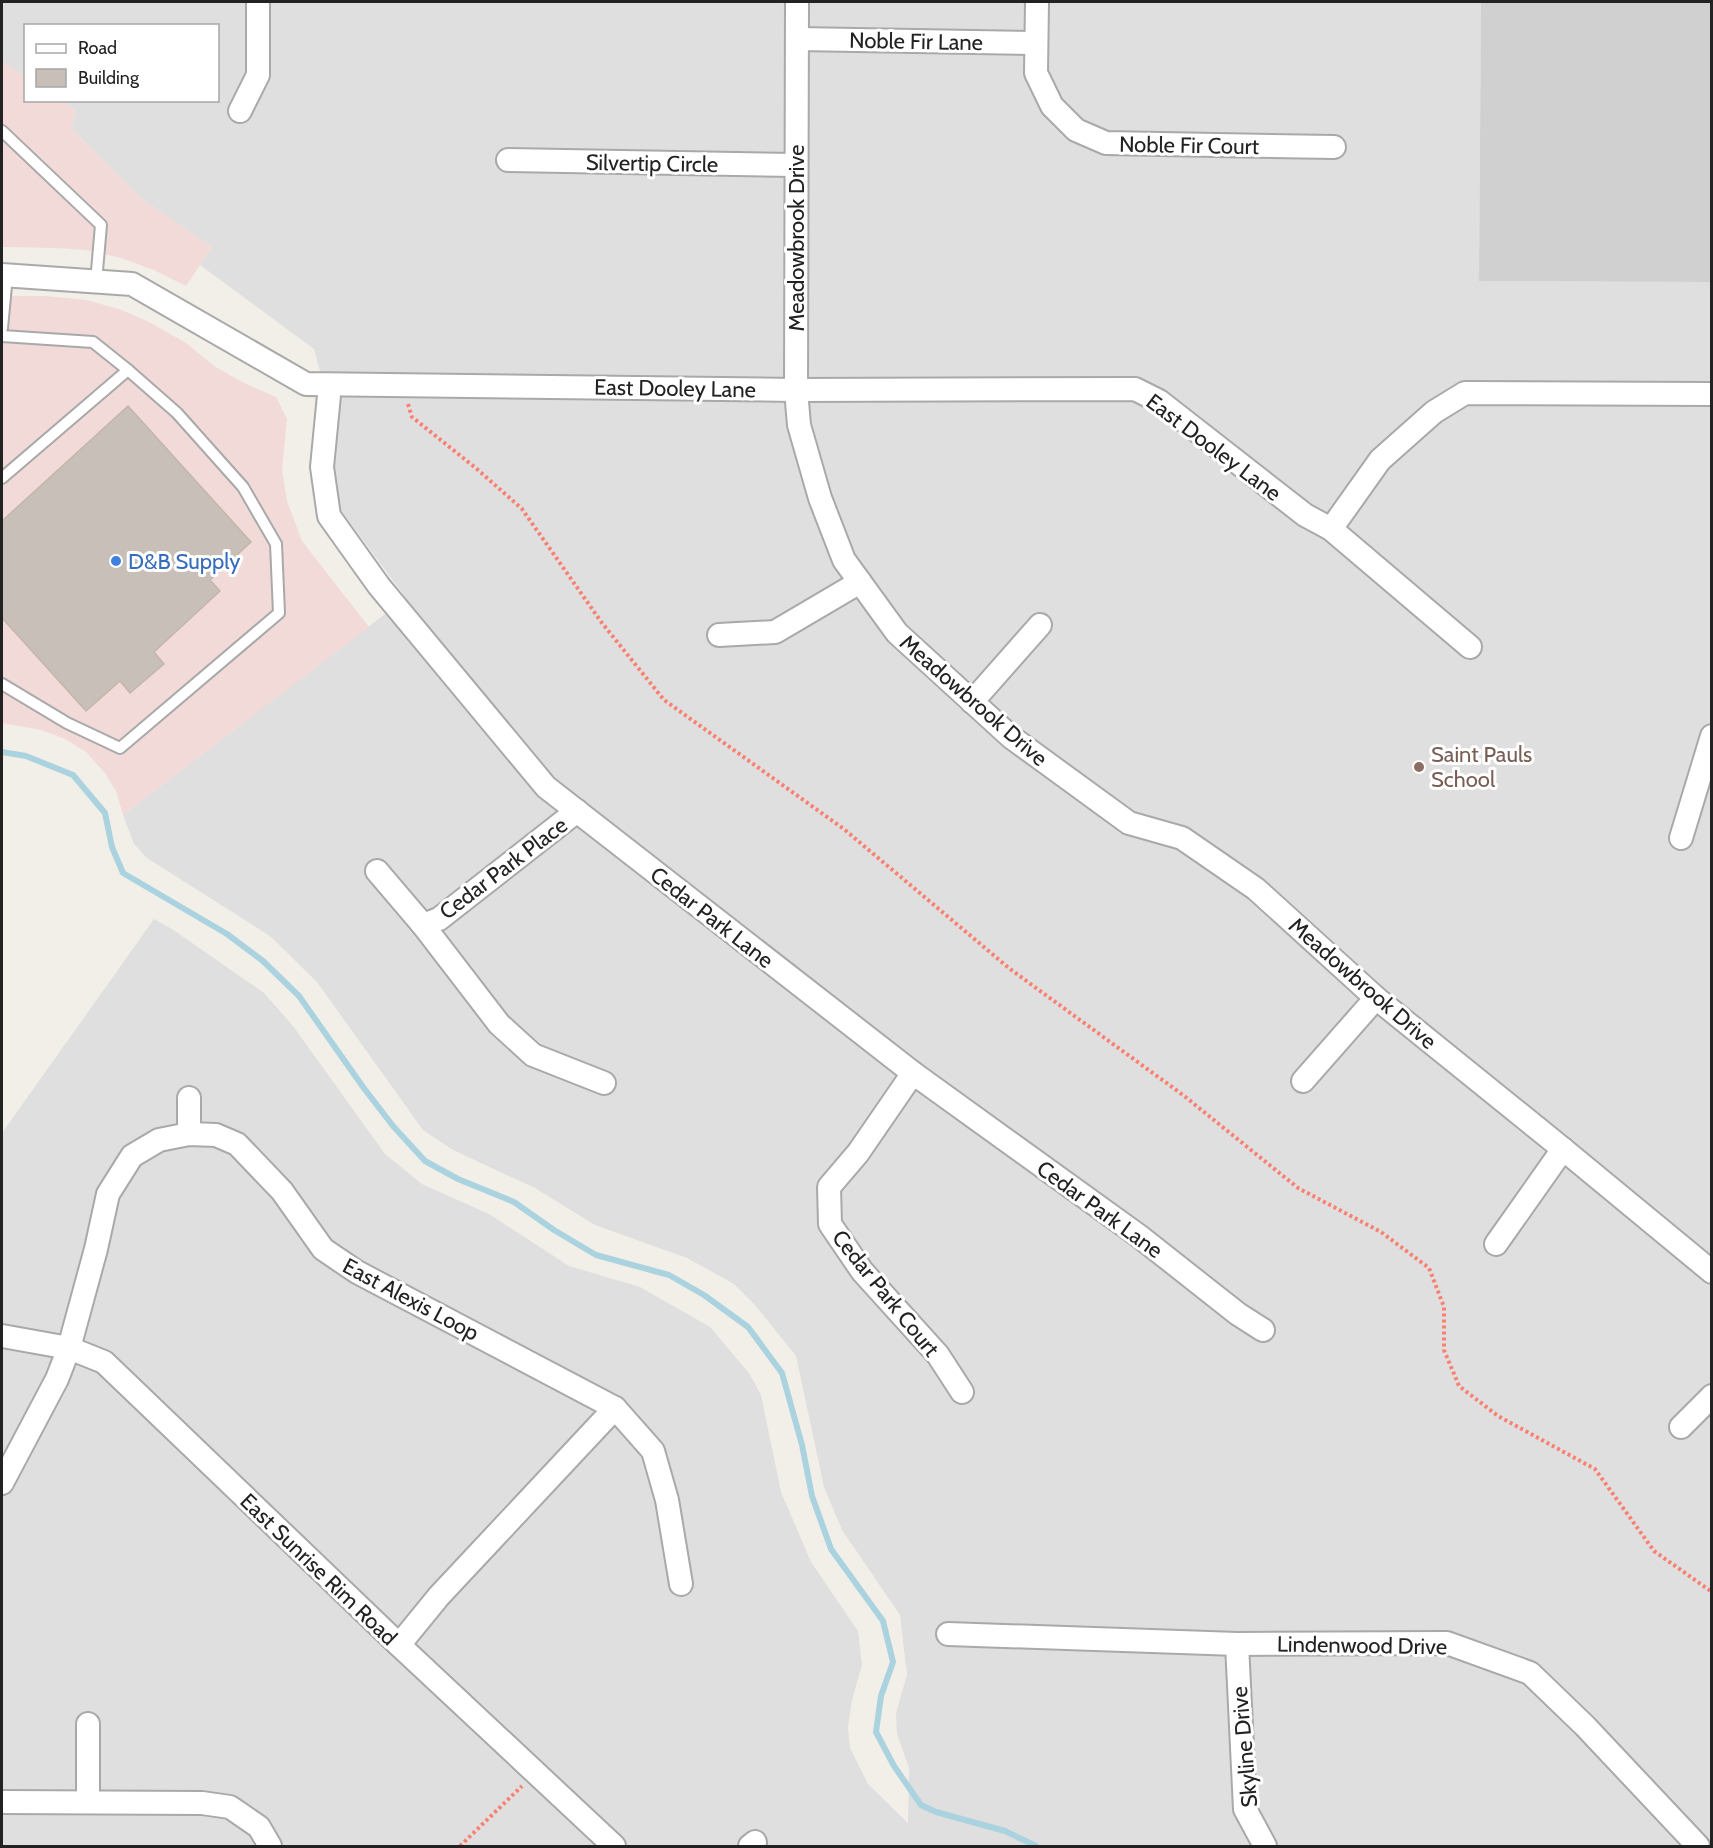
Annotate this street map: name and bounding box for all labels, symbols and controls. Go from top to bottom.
legend [24,24,219,102]
street label: Noble Fir Lane [849,27,983,56]
text: Road [78,37,117,59]
text: Building [78,67,140,89]
street label: Noble Fir Court [1119,131,1260,160]
street label: Meadowbrook Drive [783,145,810,331]
street label: Silvertip Circle [586,149,718,178]
street label: East Dooley Lane [594,374,756,403]
street label: East Dooley Lane [1141,388,1286,507]
place label: D&B Supply [128,548,240,575]
marker: D&B Supply [109,554,123,568]
street label: Meadowbrook Drive [894,629,1053,772]
place label: Saint Pauls School [1431,741,1532,793]
marker: Saint Pauls School [1412,760,1426,774]
street label: Cedar Park Place [434,812,573,925]
street label: Cedar Park Lane [645,861,779,974]
street label: Meadowbrook Drive [1283,912,1442,1055]
street label: Cedar Park Lane [1032,1155,1168,1264]
street label: Cedar Park Court [826,1225,945,1362]
street label: East Alexis Loop [338,1252,483,1347]
street label: East Sunrise Rim Road [235,1488,403,1651]
street label: Lindenwood Drive [1277,1631,1447,1660]
street label: Skyline Drive [1226,1685,1263,1809]

